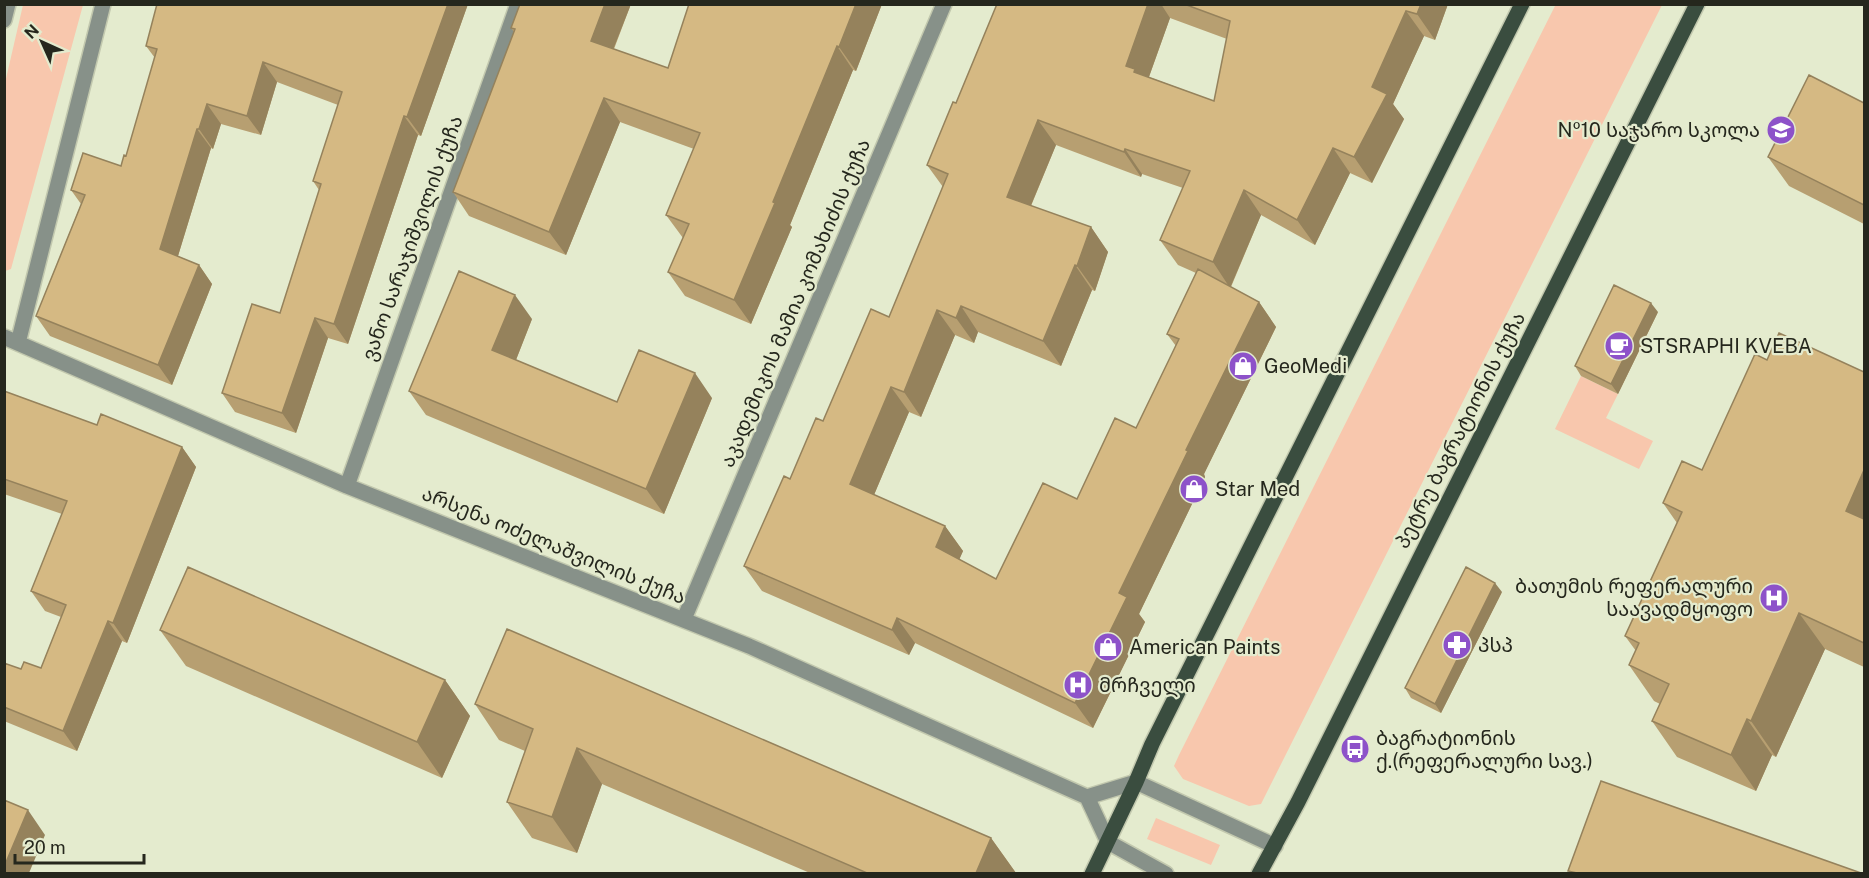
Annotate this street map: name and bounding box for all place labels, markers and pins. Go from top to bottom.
school or university icon: №10 საჯარო სკოლა [1765,114,1797,146]
place label: №10 საჯარო სკოლა [1558,118,1760,143]
cafe icon: STSRAPHI KVEBA [1603,330,1635,362]
place label: STSRAPHI KVEBA [1640,334,1812,358]
shop icon: GeoMedi [1227,350,1259,382]
place label: GeoMedi [1264,354,1347,378]
shop icon: Star Med [1178,473,1210,505]
place label: Star Med [1215,477,1300,501]
place label: ბათუმის რეფერალური საავადმყოფო [1515,574,1753,622]
hospital icon: ბათუმის რეფერალური საავადმყოფო [1758,582,1790,614]
pharmacy icon: პსპ [1441,629,1473,661]
shop icon: American Paints [1092,631,1124,663]
place label: პსპ [1478,633,1513,657]
place label: American Paints [1129,635,1280,659]
hospital icon: მრჩველი [1062,669,1094,701]
place label: მრჩველი [1099,673,1196,698]
place label: ბაგრატიონის ქ.(რეფერალური სავ.) [1376,726,1593,774]
bus stop icon: ბაგრატიონის ქ.(რეფერალური სავ.) [1339,733,1371,765]

